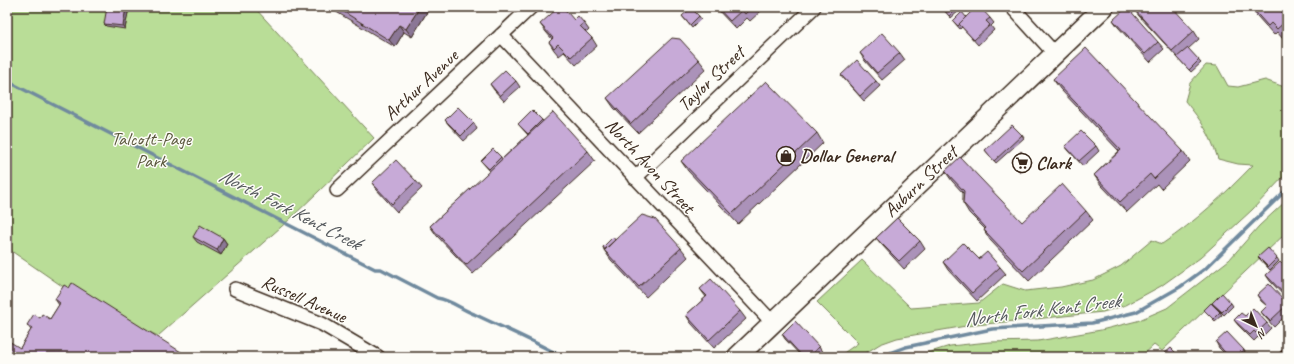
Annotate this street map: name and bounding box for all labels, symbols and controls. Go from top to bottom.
street label: Taylor Street [672,39,752,117]
street label: Arthur Avenue [379,43,465,126]
street label: North Avon Street [600,114,701,220]
park label: Talcott-Page Park [111,127,193,173]
street label: Auburn Street [879,139,965,222]
place label: Dollar General [800,144,897,168]
shop icon: Dollar General [775,145,797,167]
place label: Clark [1036,151,1073,175]
supermarket icon: Clark [1011,152,1033,174]
water label: North Fork Kent Creek [215,162,368,257]
street label: Russell Avenue [258,270,352,329]
water label: North Fork Kent Creek [963,288,1125,332]
north arrow [1236,306,1276,346]
text: N [1254,326,1270,342]

